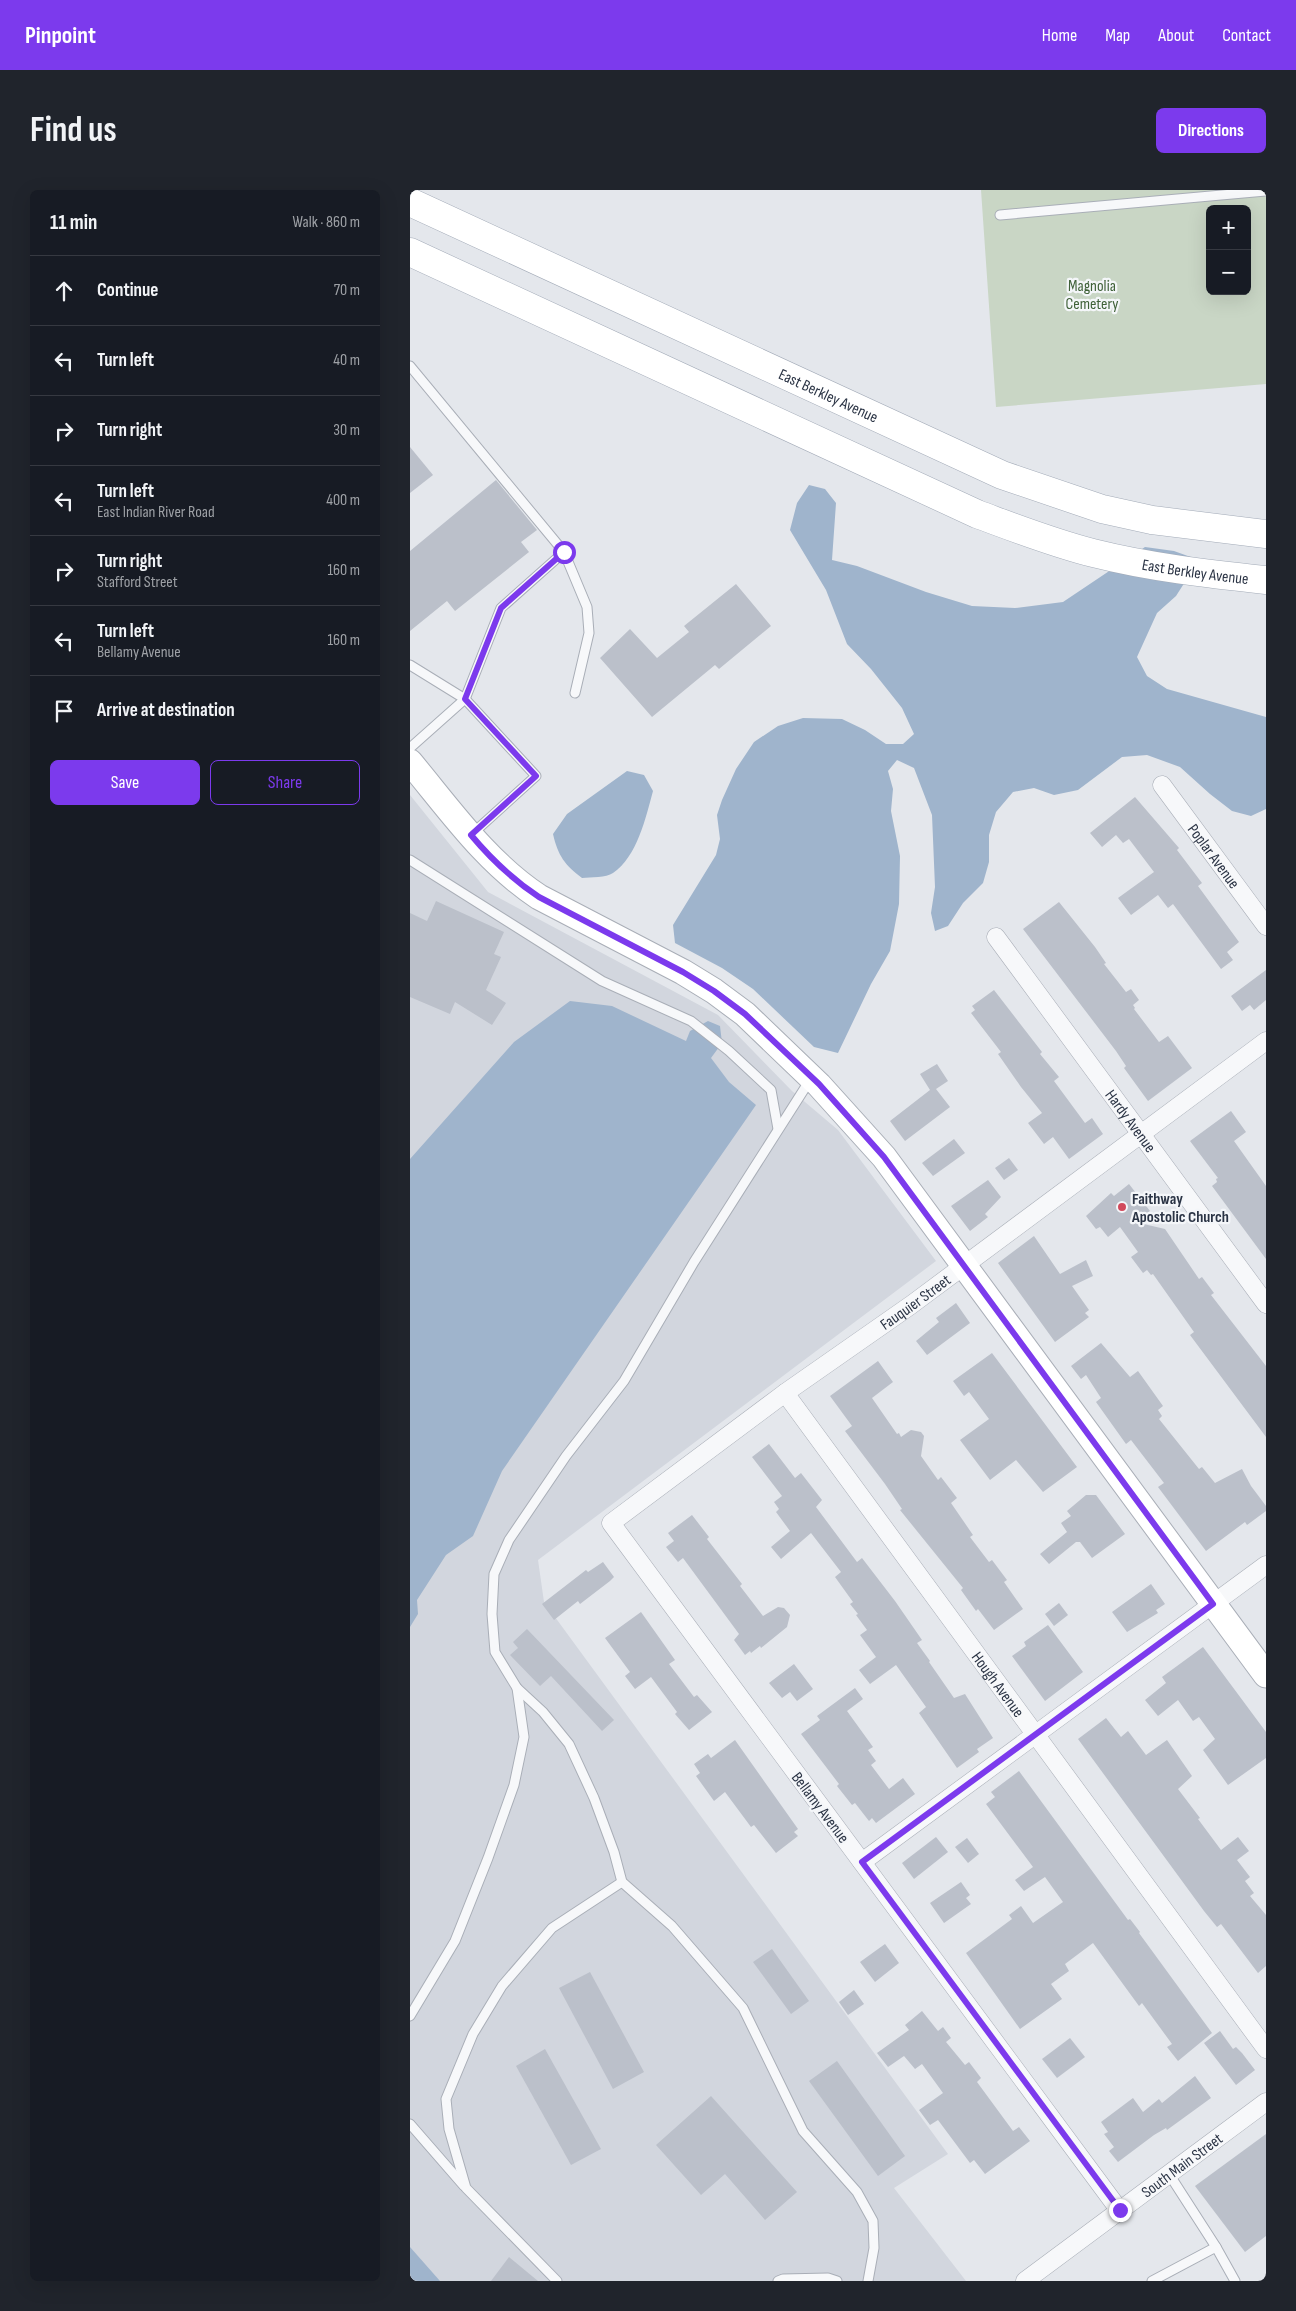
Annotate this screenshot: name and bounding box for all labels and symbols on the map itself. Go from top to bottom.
park label: Magnolia Cemetery [1066,277,1118,314]
street label: East Berkley Avenue [775,365,881,427]
route start [553,541,576,564]
street label: East Berkley Avenue [1140,556,1249,589]
street label: Poplar Avenue [1183,821,1243,893]
street label: Hardy Avenue [1101,1086,1159,1157]
place label: Faithway Apostolic Church [1131,1190,1229,1227]
marker: Faithway Apostolic Church [1116,1201,1128,1213]
street label: Fauquier Street [877,1271,955,1335]
street label: Hough Avenue [967,1649,1028,1721]
street label: Bellamy Avenue [787,1769,853,1847]
street label: South Main Street [1138,2130,1227,2202]
route end [1109,2199,1132,2222]

